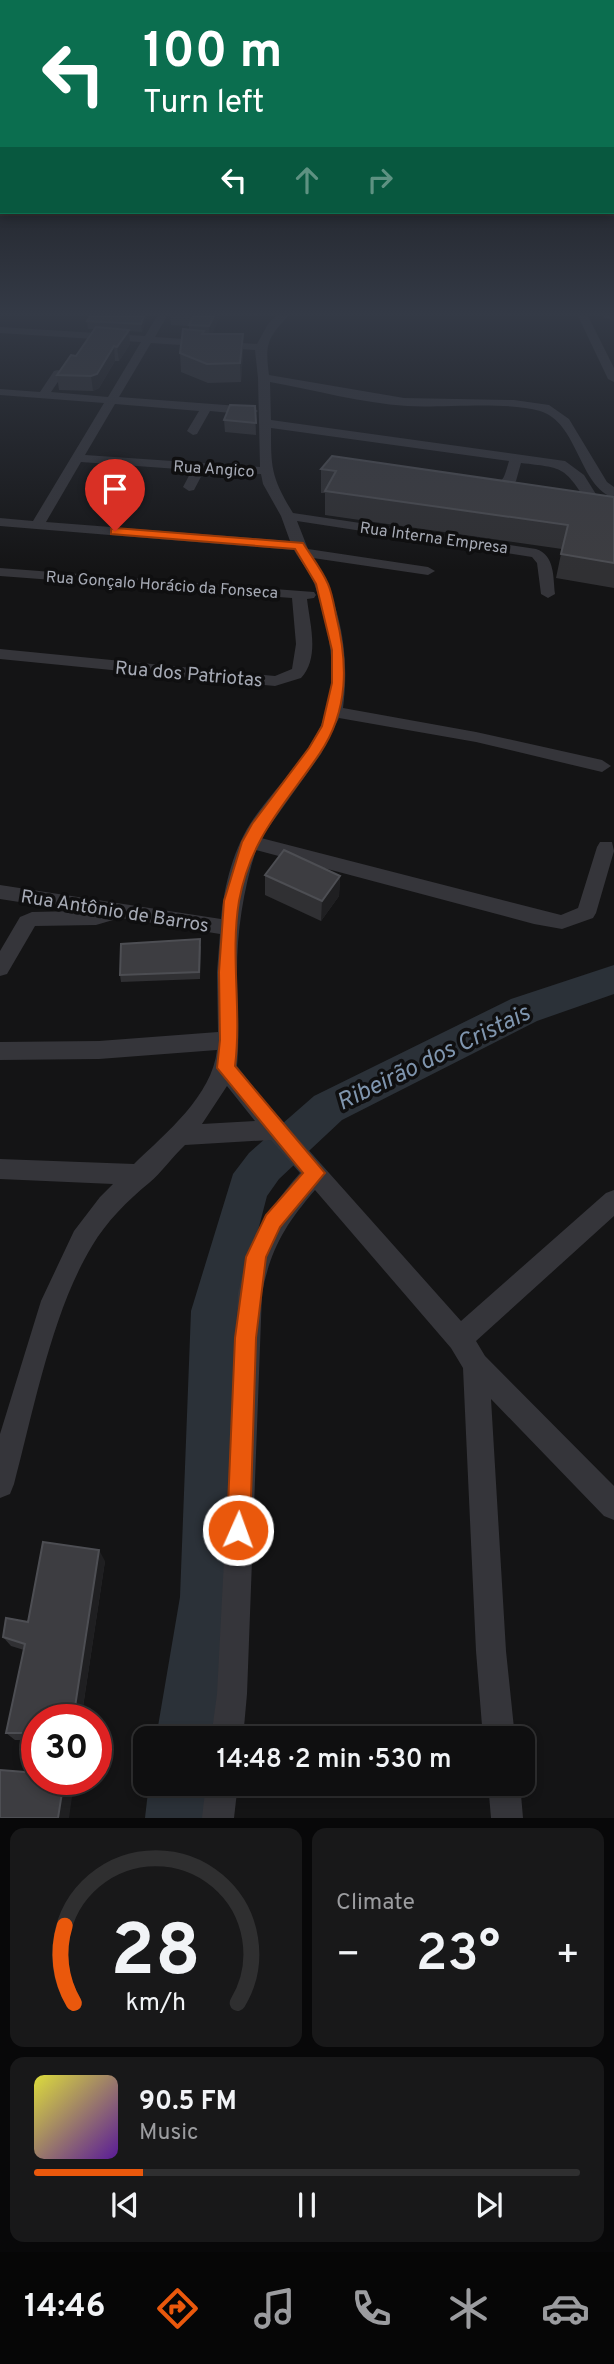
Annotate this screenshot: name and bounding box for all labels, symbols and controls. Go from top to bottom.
text: 100 m [143,23,282,85]
icon: left [28,28,119,119]
text: Turn left [143,84,264,124]
icon: left [215,161,253,199]
icon: ahead [288,161,326,199]
icon: right [361,161,399,199]
street label: Rua Angico [173,457,255,483]
pin [85,459,145,531]
icon: arrive [96,470,134,508]
street label: Rua Interna Empresa [358,519,509,559]
street label: Rua Gonçalo Horácio da Fonseca [45,568,279,604]
street label: Rua dos Patriotas [114,657,264,693]
street label: Rua Antônio de Barros [19,885,211,939]
water label: Ribeirão dos Cristais [332,998,536,1119]
position arrow [201,1493,275,1567]
speed limit sign: 30 [21,1704,112,1795]
text: 14:48 · 2 min · 530 m [217,1744,452,1777]
text: Climate [336,1889,415,1918]
text: 28 [111,1910,201,2002]
text: 23° [416,1923,500,1989]
text: − [336,1932,361,1981]
text: + [555,1932,580,1981]
text: km/h [126,1988,186,2020]
text: 90.5 FM [139,2086,237,2119]
text: Music [139,2119,199,2148]
icon: previous [106,2186,144,2224]
icon: pause [288,2186,326,2224]
icon: next [470,2186,508,2224]
icon: directions [153,2284,202,2333]
icon: music [250,2284,299,2333]
icon: phone [347,2284,396,2333]
icon: climate [444,2284,493,2333]
icon: car [541,2284,590,2333]
text: 14:46 [24,2288,105,2328]

